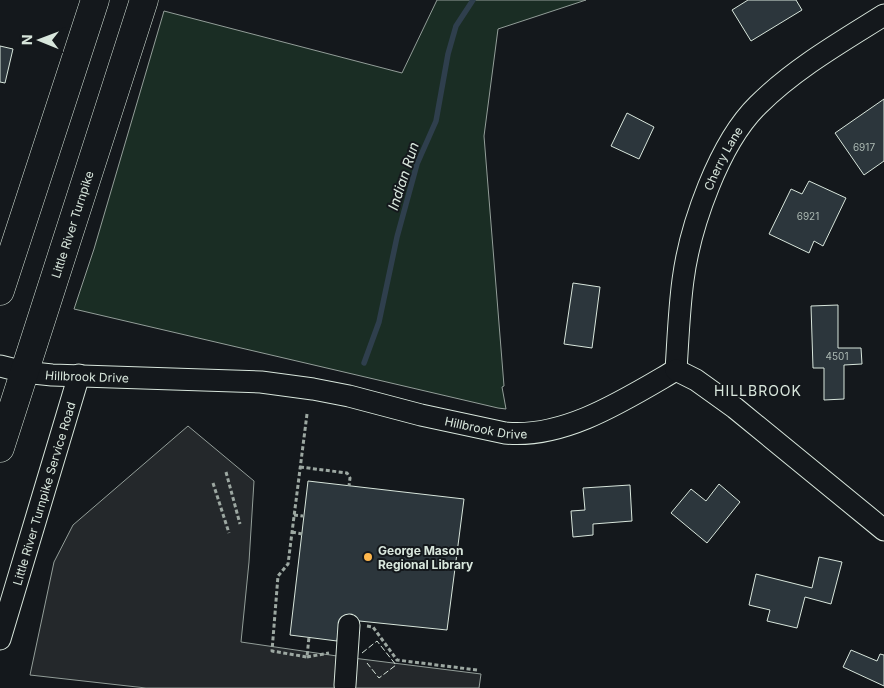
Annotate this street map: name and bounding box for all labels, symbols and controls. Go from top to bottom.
north arrow [15,15,65,65]
text: N [18,34,35,45]
street label: Cherry Lane [700,123,745,193]
water label: Indian Run [384,140,422,212]
house number: 6917 [853,141,875,153]
street label: Little River Turnpike [48,169,96,280]
house number: 6921 [797,210,819,222]
house number: 4501 [826,350,848,362]
street label: Hillbrook Drive [45,367,129,385]
district label: HILLBROOK [714,382,802,399]
street label: Little River Turnpike Service Road [9,400,78,587]
street label: Hillbrook Drive [444,413,528,441]
place label: George Mason Regional Library [378,543,474,572]
marker: George Mason Regional Library [362,551,374,563]

